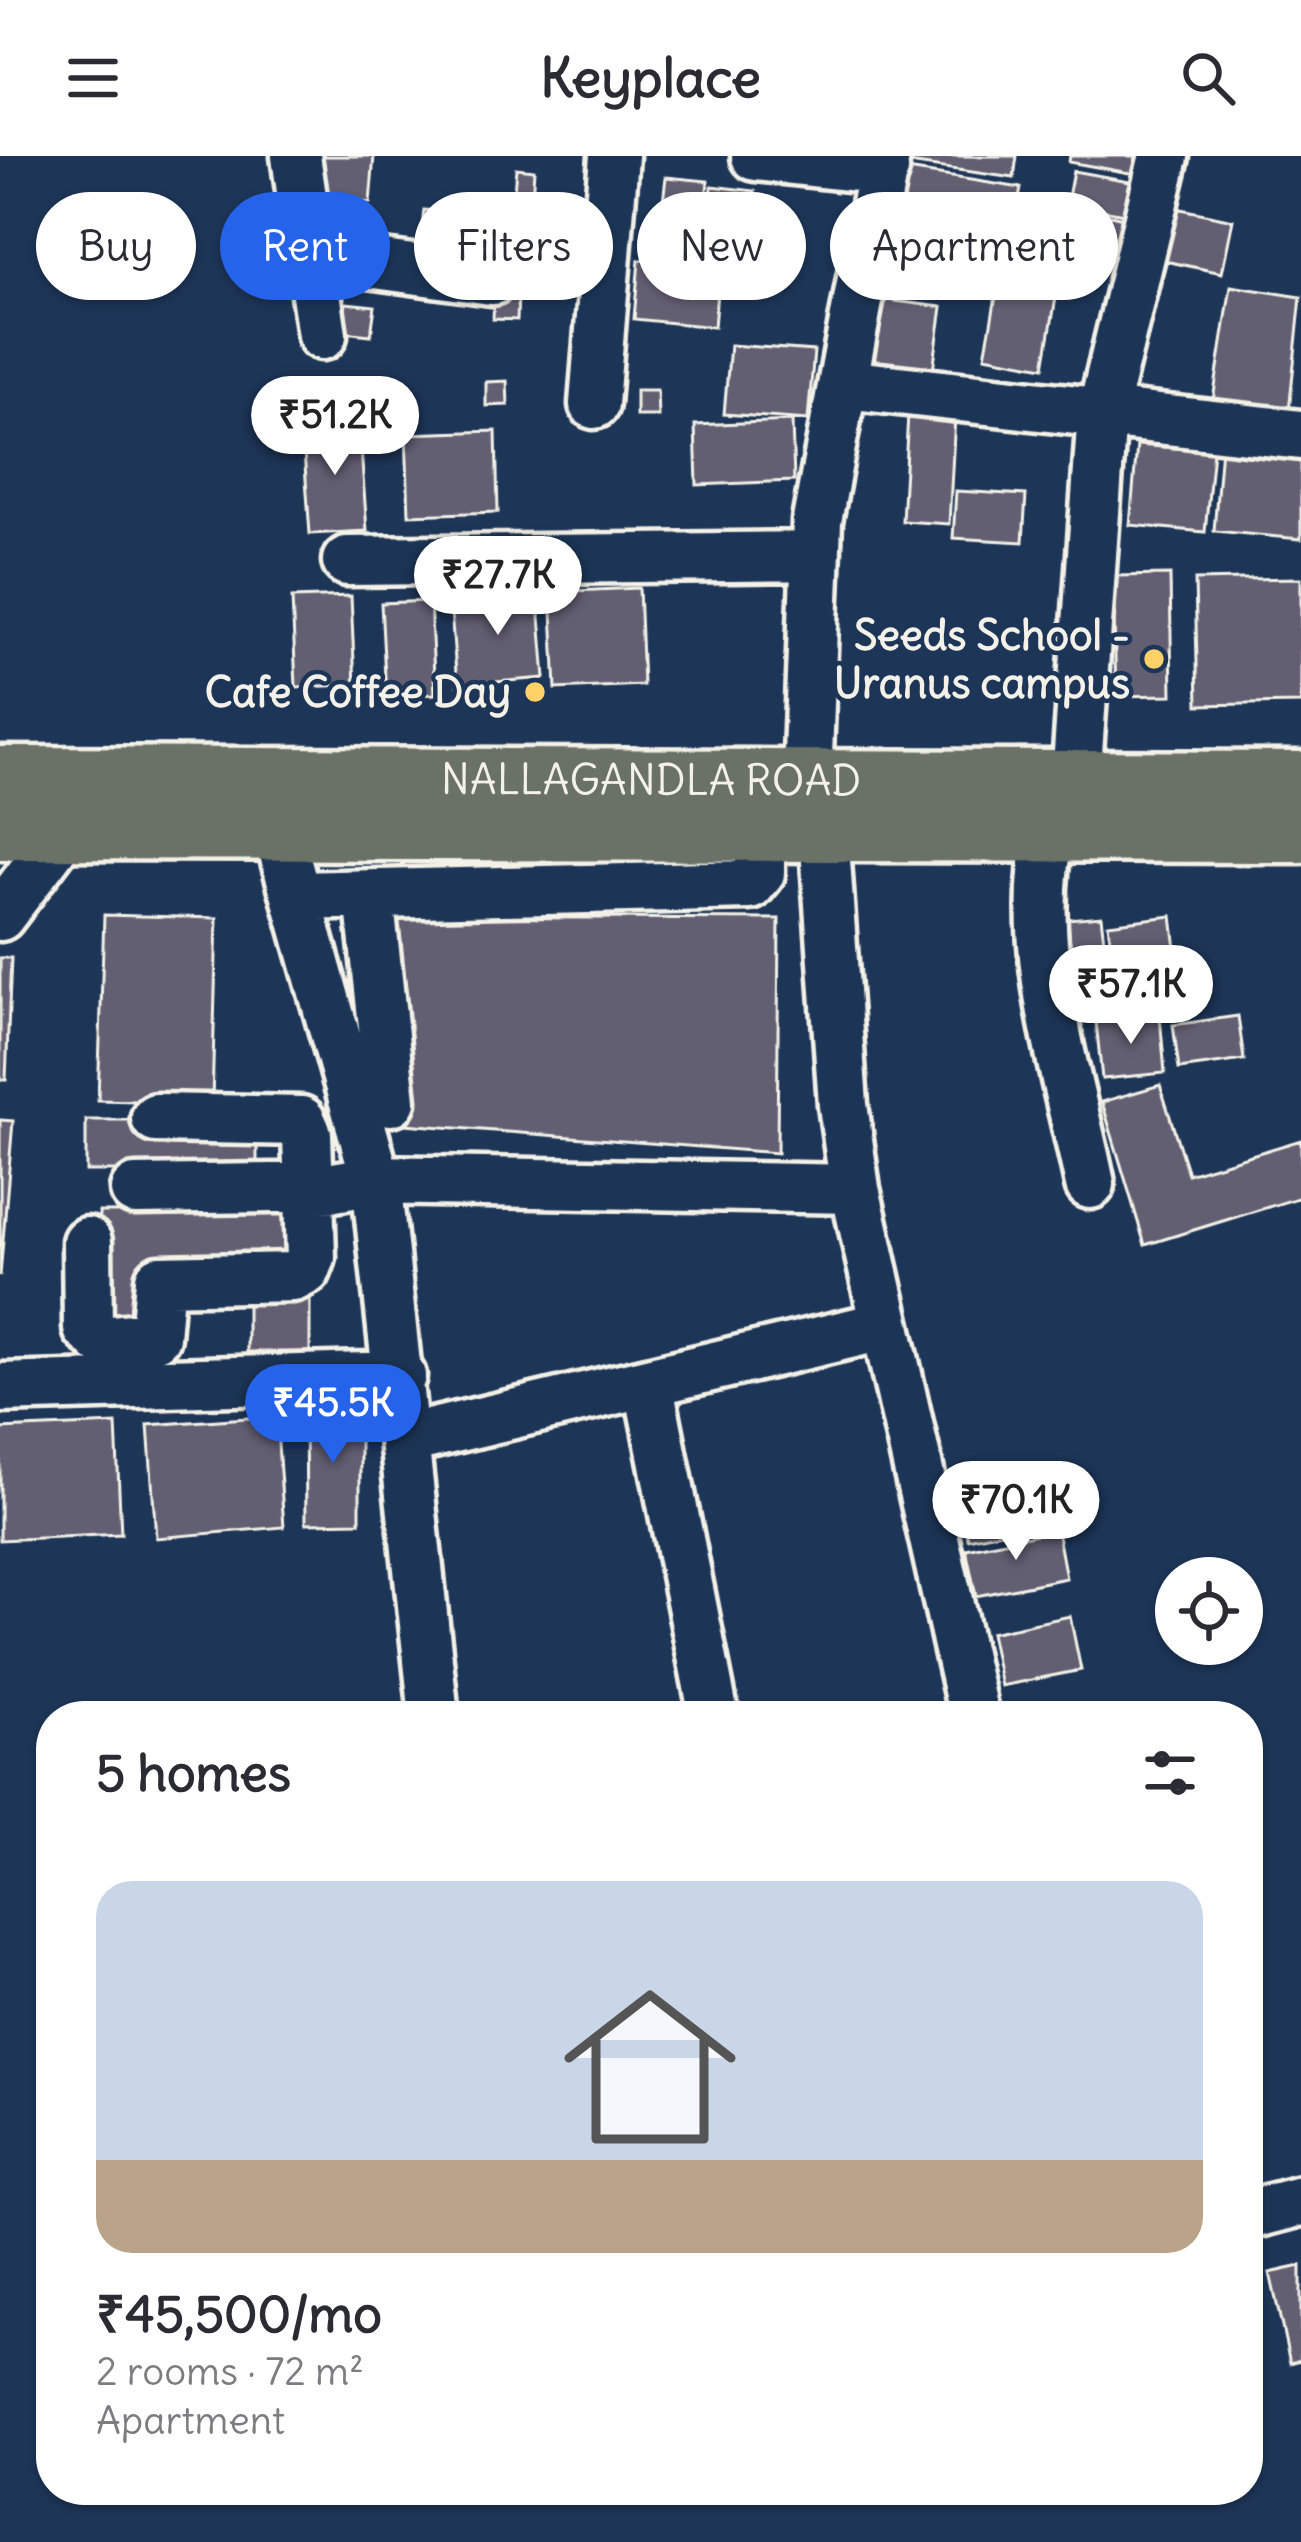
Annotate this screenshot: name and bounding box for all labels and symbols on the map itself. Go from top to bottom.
pin: ₹51.2K [237,376,433,478]
pin: ₹27.7K [400,536,596,638]
place label: Seeds School - Uranus campus [834,609,1130,709]
marker: Seeds School - Uranus campus [1141,646,1167,672]
place label: Cafe Coffee Day [205,666,511,718]
marker: Cafe Coffee Day [522,679,548,705]
street label: NALLAGANDLA ROAD [441,753,861,806]
pin: ₹57.1K [1033,945,1229,1047]
pin: ₹45.5K [235,1364,431,1466]
pin: ₹70.1K [918,1461,1114,1563]

